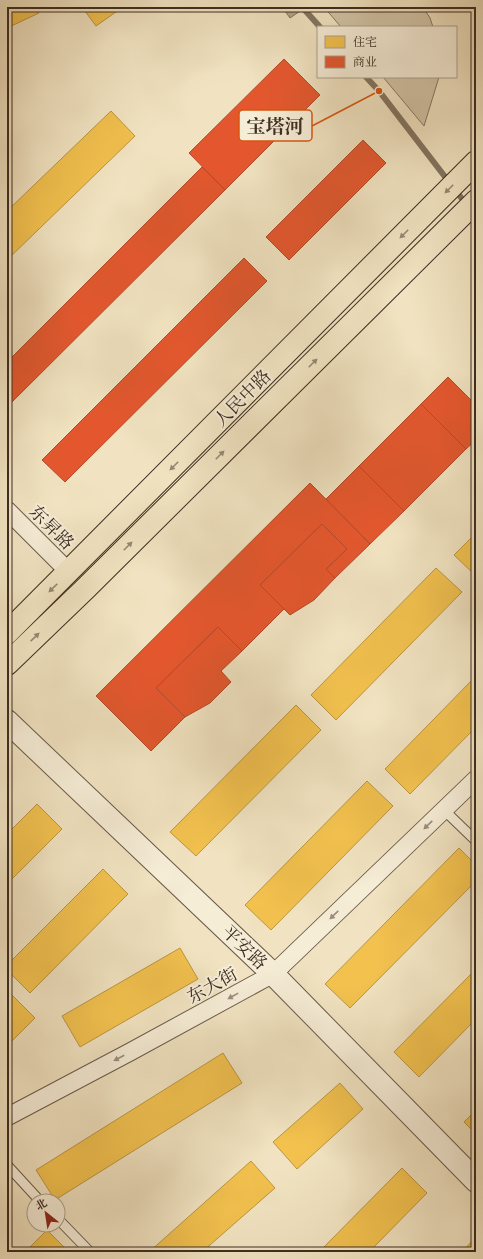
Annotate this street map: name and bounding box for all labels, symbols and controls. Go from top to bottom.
legend [317,26,457,78]
text: 住宅 [353,34,377,50]
text: 商业 [353,54,377,70]
callout: 宝塔河 [239,110,312,141]
text: 宝塔河 [246,114,304,139]
one-way arrow [444,184,454,194]
one-way arrow [399,229,409,239]
one-way arrow [308,358,318,368]
street label: 人民中路 [208,364,276,432]
one-way arrow [216,450,225,459]
one-way arrow [169,461,179,471]
street label: 东昇路 [25,500,79,554]
one-way arrow [123,541,133,551]
one-way arrow [48,583,58,593]
one-way arrow [30,632,40,642]
one-way arrow [423,821,433,830]
one-way arrow [329,911,339,920]
street label: 平安路 [218,920,272,974]
street label: 东大街 [183,962,241,1008]
one-way arrow [228,993,239,999]
one-way arrow [114,1055,125,1062]
north arrow [26,1193,66,1233]
text: 北 [33,1196,49,1213]

